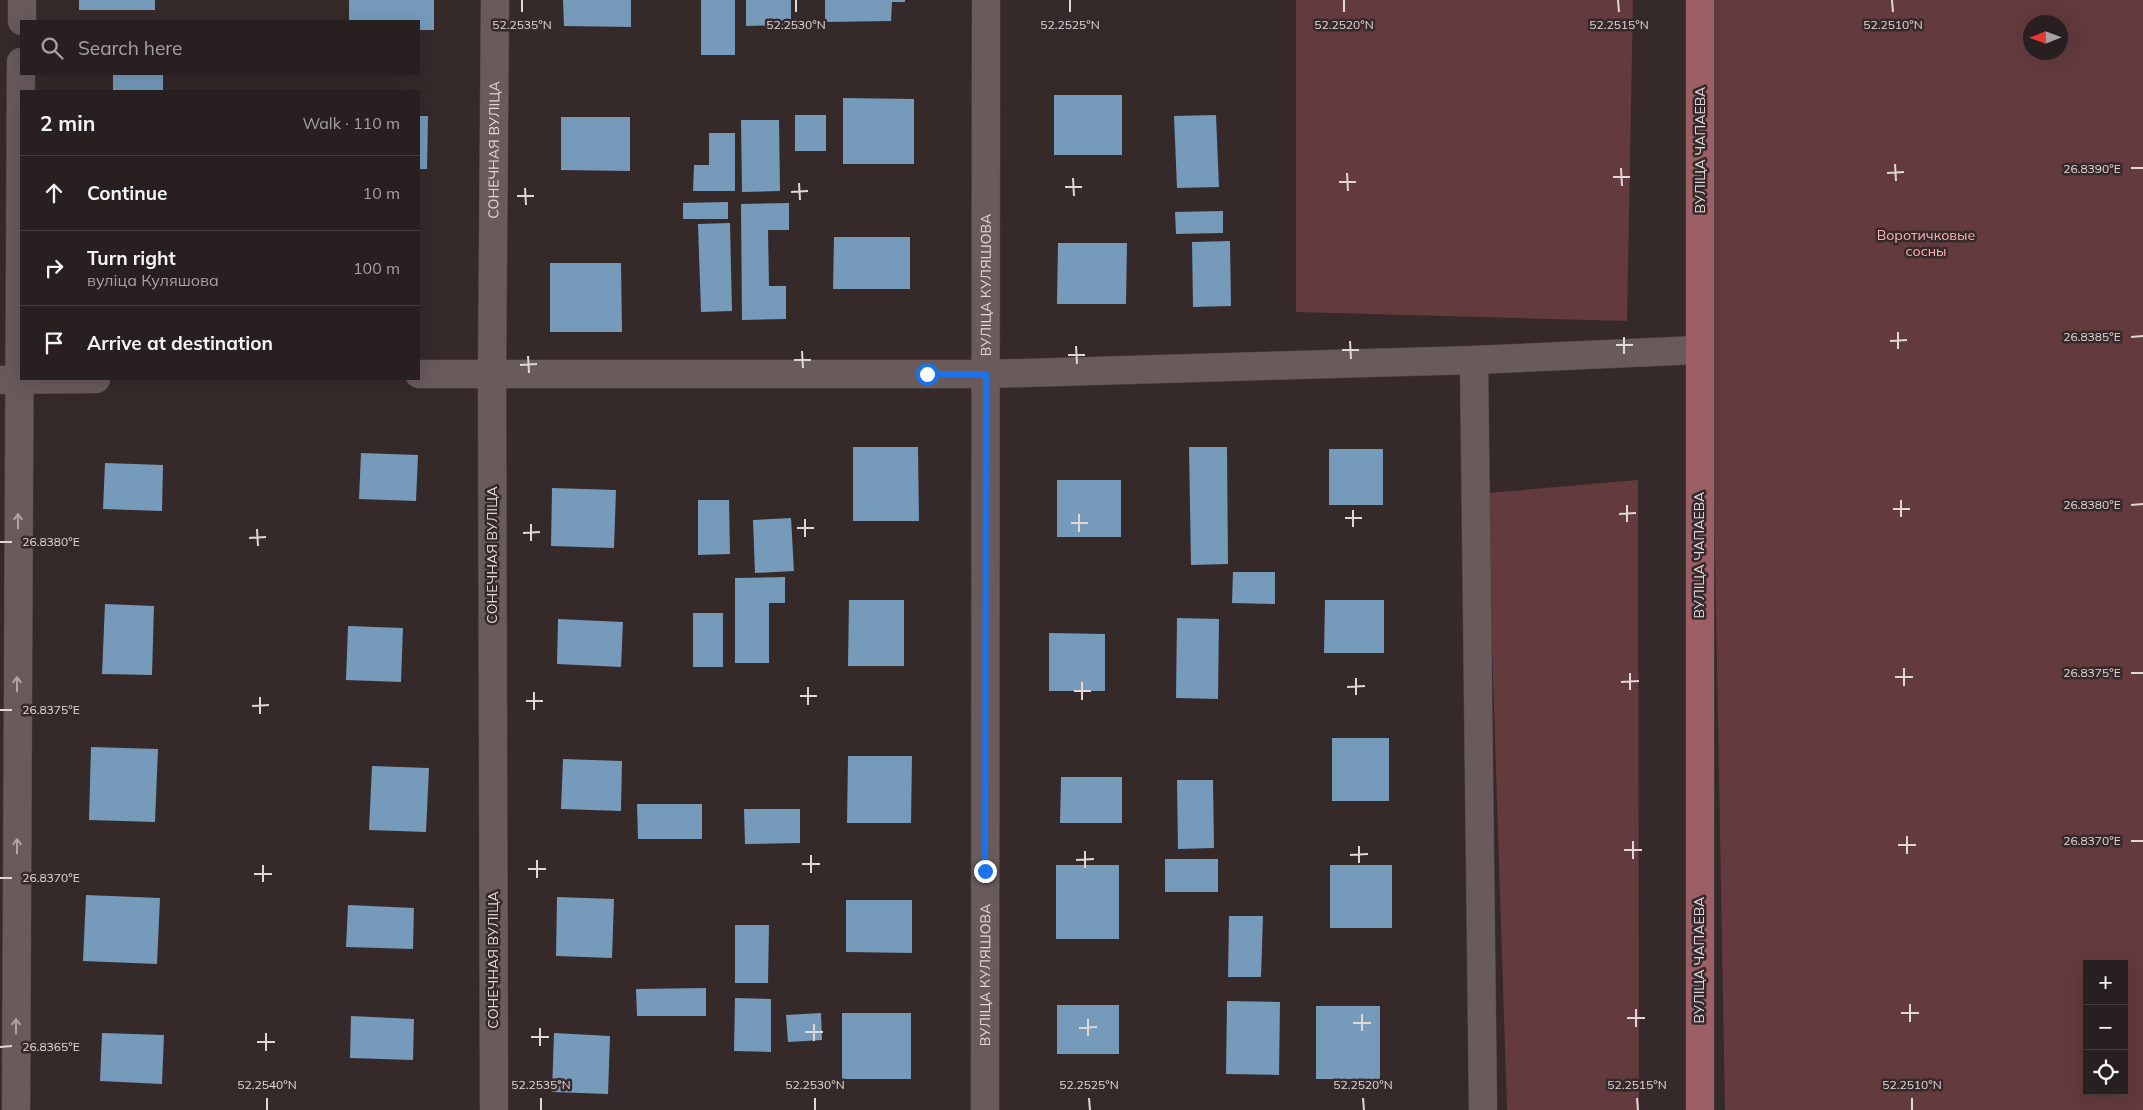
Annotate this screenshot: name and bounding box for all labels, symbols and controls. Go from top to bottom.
north arrow [2023,15,2068,60]
text: 52.2535°N [492,17,552,32]
text: 52.2530°N [766,17,826,32]
text: 52.2525°N [1040,17,1100,32]
text: 52.2520°N [1314,17,1374,32]
text: 52.2515°N [1589,17,1649,32]
text: 52.2510°N [1863,17,1923,32]
search box [20,20,420,75]
icon: search [38,34,66,62]
text: Search here [78,36,182,60]
street label: СОНЕЧНАЯ ВУЛІЦА [484,80,503,219]
street label: ВУЛІЦА ЧАПАЕВА [1691,86,1709,213]
text: 2 min [40,110,95,136]
text: Walk · 110 m [302,113,400,133]
text: 26.8390°E [2063,161,2121,176]
icon: ahead [40,179,68,207]
text: Continue [87,181,167,205]
text: 10 m [363,183,400,203]
street label: ВУЛІЦА КУЛЯШОВА [977,213,995,356]
park label: Воротичковые сосны [1877,226,1976,260]
text: Turn right [87,246,176,270]
icon: right [40,254,68,282]
text: 100 m [353,258,400,278]
text: вуліца Куляшова [87,270,219,290]
icon: arrive [40,329,68,357]
text: 26.8385°E [2063,329,2121,344]
text: Arrive at destination [87,331,273,355]
route start [916,363,939,386]
street label: СОНЕЧНАЯ ВУЛІЦА [483,486,501,624]
street label: ВУЛІЦА ЧАПАЕВА [1690,491,1708,618]
text: 26.8380°E [2063,497,2121,512]
one-way arrow [13,514,23,530]
text: 26.8380°E [22,534,80,549]
text: 26.8375°E [2063,665,2121,680]
one-way arrow [12,676,22,692]
text: 26.8375°E [22,702,80,717]
text: 26.8370°E [2063,833,2121,848]
one-way arrow [12,839,22,855]
route end [974,860,997,883]
text: 26.8370°E [22,870,80,885]
street label: СОНЕЧНАЯ ВУЛІЦА [484,891,502,1029]
street label: ВУЛІЦА ЧАПАЕВА [1690,896,1708,1023]
street label: ВУЛІЦА КУЛЯШОВА [976,903,994,1046]
map controls [2083,960,2128,1095]
button: + [2083,960,2128,1005]
button: − [2083,1005,2128,1050]
one-way arrow [11,1019,21,1035]
text: 26.8365°E [22,1039,80,1054]
button: locate [2083,1050,2128,1095]
text: 52.2540°N [237,1077,297,1092]
text: 52.2535°N [511,1077,571,1092]
text: 52.2530°N [785,1077,845,1092]
text: 52.2525°N [1059,1077,1119,1092]
text: 52.2520°N [1333,1077,1393,1092]
text: 52.2515°N [1607,1077,1667,1092]
text: 52.2510°N [1882,1077,1942,1092]

